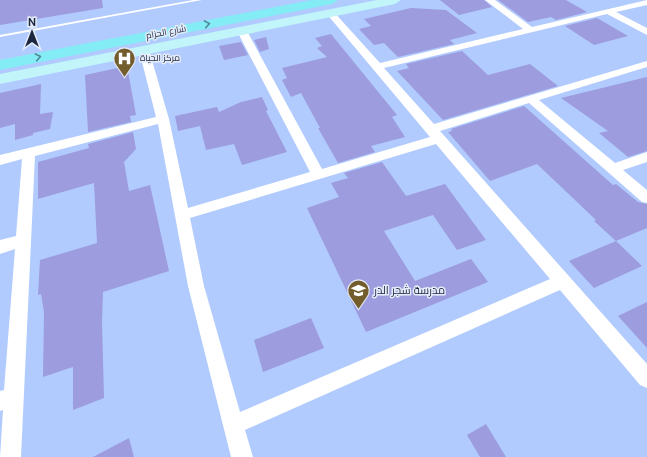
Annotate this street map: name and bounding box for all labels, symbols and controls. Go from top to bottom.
north arrow [12,12,52,52]
text: N [28,15,36,29]
one-way arrow [204,21,210,29]
street label: شارع الحزام [145,22,187,42]
hospital icon: مركز الحياة [111,45,137,78]
place label: مركز الحياة [140,52,180,64]
one-way arrow [35,54,41,62]
school or university icon: مدرسة شجر الدر [346,277,372,310]
place label: مدرسة شجر الدر [373,283,445,297]

